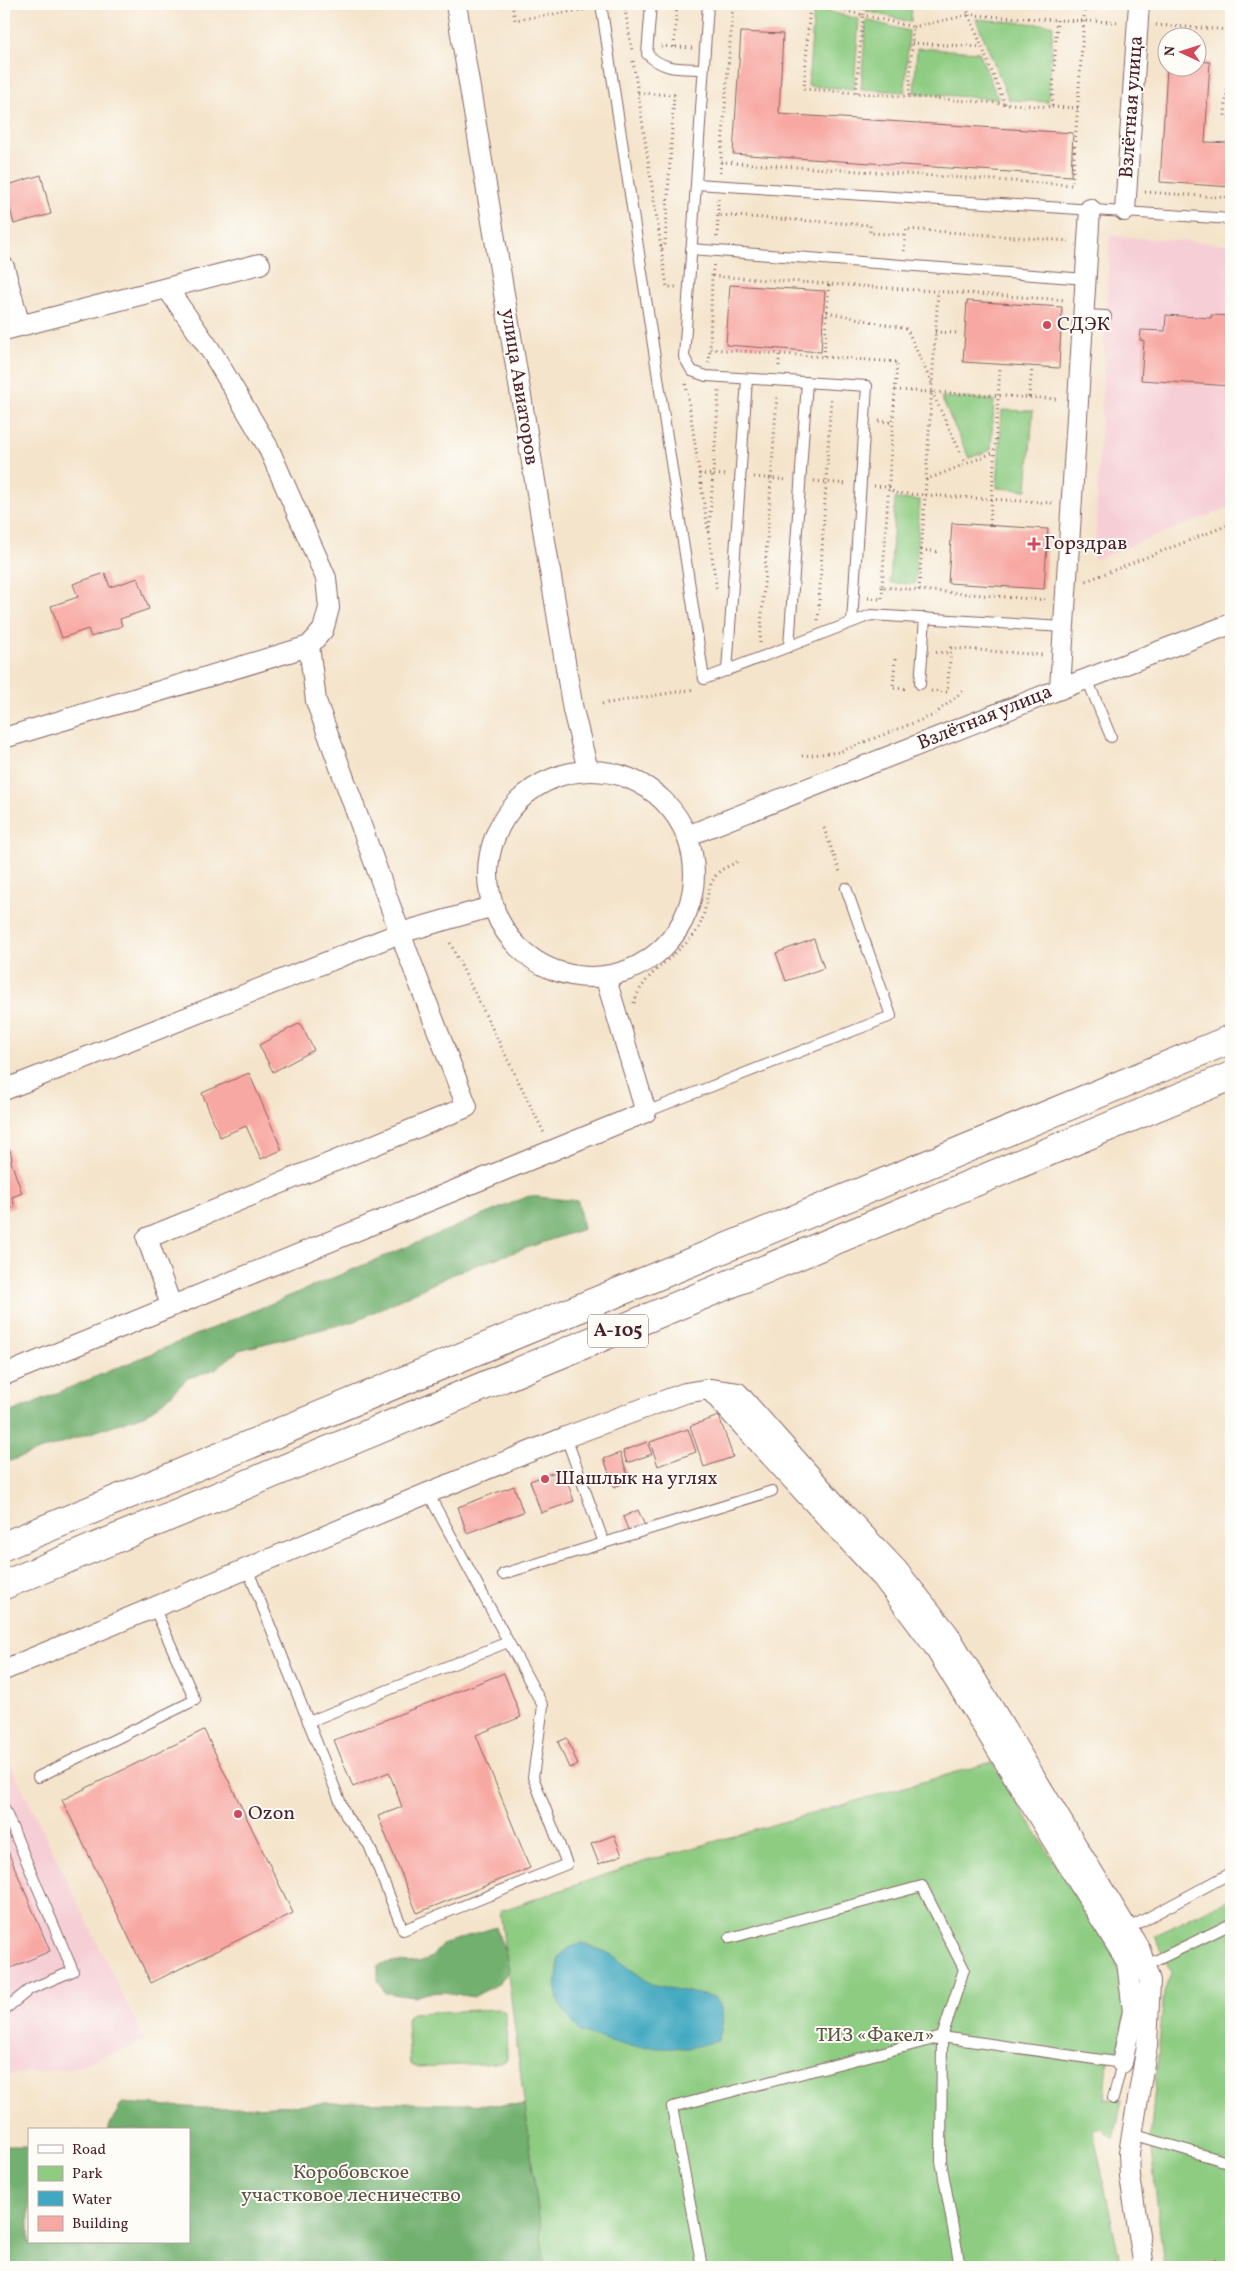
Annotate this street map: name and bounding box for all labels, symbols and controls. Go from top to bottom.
north arrow [1158,28,1208,78]
street label: Взлётная улица [1113,35,1151,179]
text: N [1161,45,1180,57]
street label: улица Авиаторов [493,307,545,467]
place label: СДЭК [1057,311,1110,339]
marker: СДЭК [1041,319,1053,331]
place label: Горздрав [1044,530,1127,558]
marker: Горздрав [1028,538,1040,550]
street label: Взлётная улица [913,678,1057,758]
road number: А-105 [588,1314,648,1348]
place label: Шашлык на углях [555,1465,718,1493]
marker: Шашлык на углях [539,1473,551,1485]
place label: Ozon [248,1800,295,1828]
marker: Ozon [232,1808,244,1820]
park label: ТИЗ «Факел» [816,2022,934,2050]
legend [28,2128,190,2244]
text: Road [72,2140,106,2161]
park label: Коробовское участковое лесничество [241,2159,461,2210]
text: Park [72,2164,103,2185]
text: Water [72,2190,112,2211]
text: Building [72,2214,129,2235]

